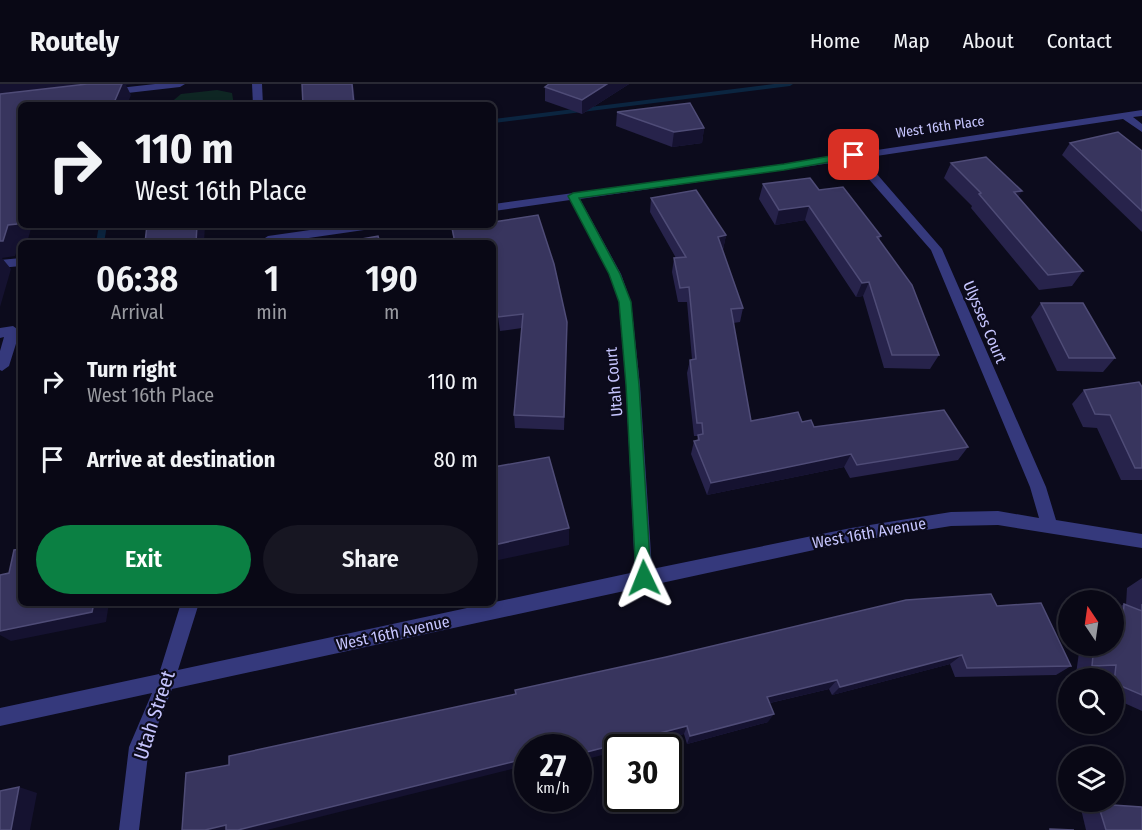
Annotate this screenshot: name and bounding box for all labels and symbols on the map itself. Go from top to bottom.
street label: West 16th Place [895,112,985,142]
pin [828,129,879,180]
street label: Ulysses Court [959,278,1011,367]
street label: Utah Court [601,346,627,418]
street label: West 16th Avenue [811,514,927,552]
position arrow [612,546,676,610]
north arrow [1058,590,1124,656]
street label: West 16th Avenue [335,612,451,654]
street label: Utah Street [128,667,180,763]
speed limit sign: 30 [604,734,682,812]

